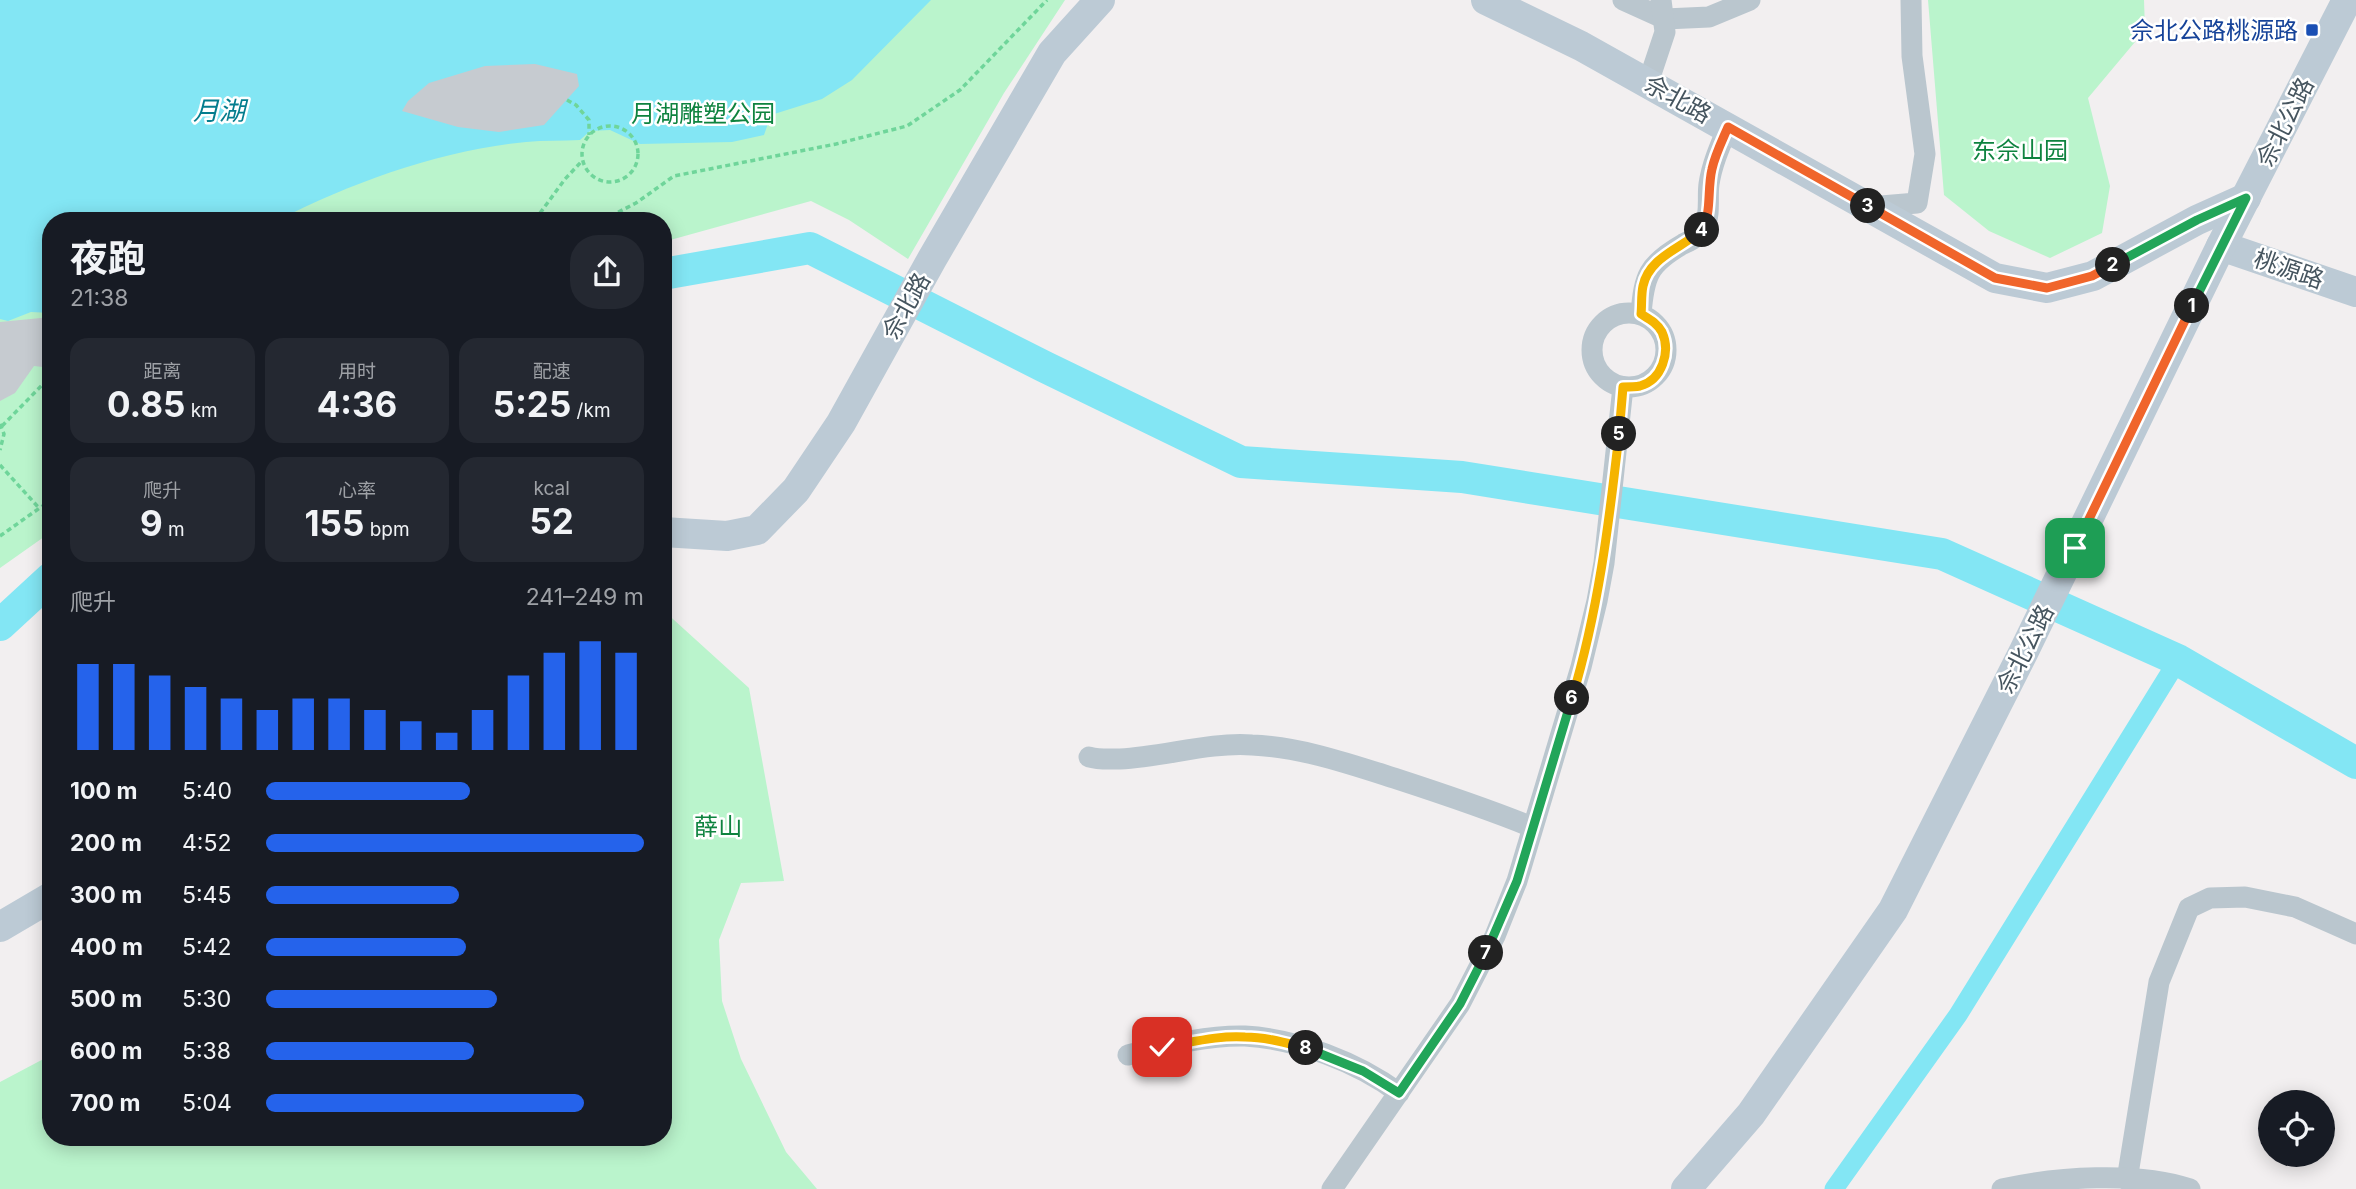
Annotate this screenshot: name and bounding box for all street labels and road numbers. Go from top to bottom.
street label: 佘北路 [1639,69,1717,129]
street label: 佘北公路 [2250,73,2320,171]
street label: 桃源路 [2250,244,2328,294]
street label: 佘北路 [876,267,936,345]
street label: 佘北公路 [1990,600,2060,698]

